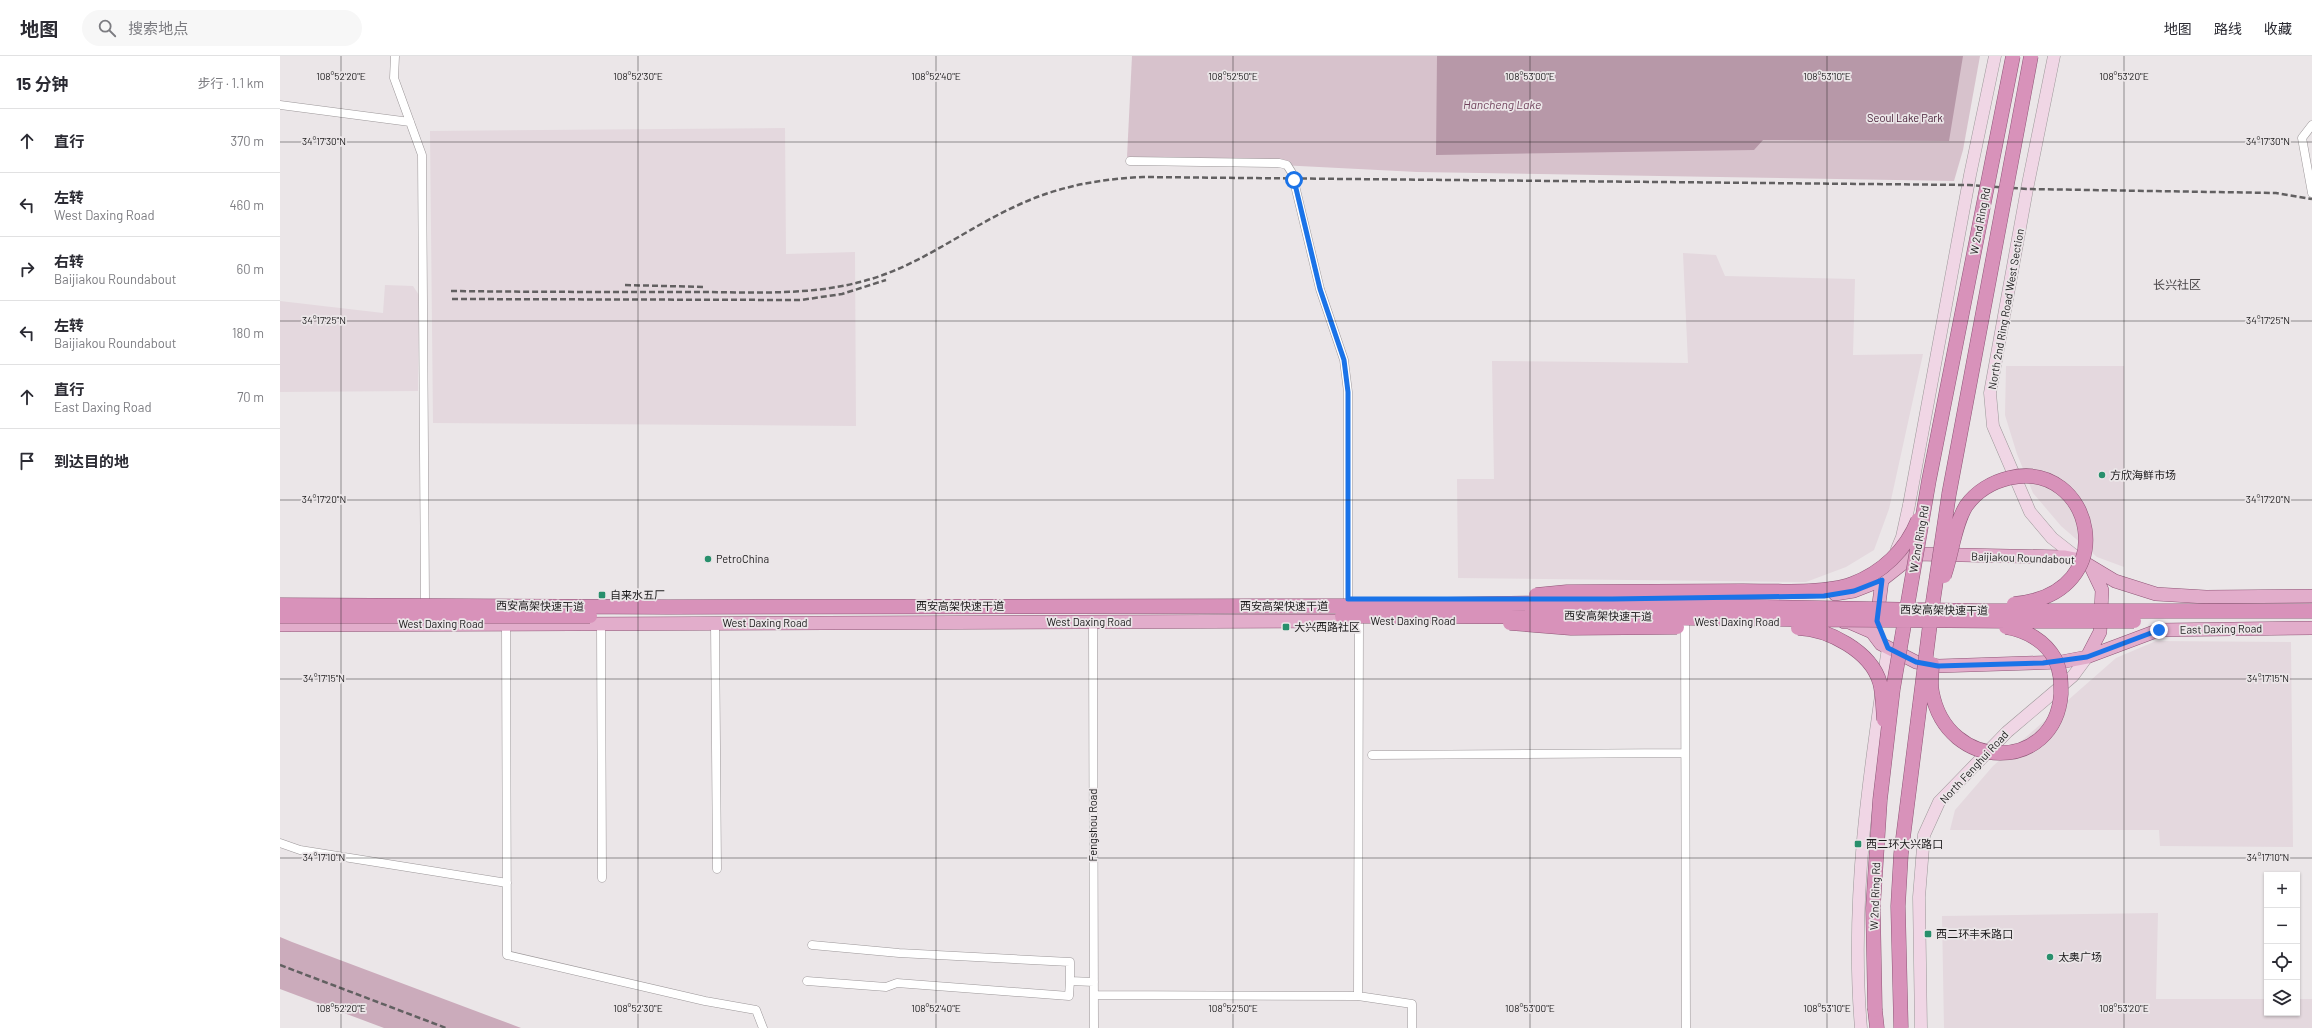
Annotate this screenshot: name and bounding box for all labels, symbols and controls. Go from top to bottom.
search box [82,10,362,46]
text: 地图 [20,17,58,40]
icon: search [96,17,118,39]
text: 搜索地点 [128,19,188,37]
text: 地图 [2164,20,2192,37]
text: 路线 [2214,20,2242,37]
text: 收藏 [2264,20,2292,37]
text: 108°52'20"E [316,70,366,82]
text: 108°52'30"E [613,70,663,82]
text: 108°52'40"E [911,70,961,82]
text: 108°52'50"E [1208,70,1258,82]
text: 108°53'00"E [1505,70,1555,82]
text: 108°53'10"E [1803,70,1851,82]
text: 108°53'20"E [2099,70,2149,82]
text: 15 分钟 [16,73,69,93]
text: 步行 · 1.1 km [197,75,264,91]
water label: Hancheng Lake [1463,97,1541,111]
park label: Seoul Lake Park [1867,111,1943,124]
icon: ahead [16,130,38,152]
text: 直行 [54,132,84,150]
text: 370 m [230,133,264,149]
text: 34°17'30"N [302,135,346,147]
text: 34°17'30"N [2246,135,2290,147]
route start [1285,171,1303,189]
street label: W 2nd Ring Rd [1967,186,1992,256]
text: 左转 [54,188,84,206]
icon: left [16,194,38,216]
text: 460 m [229,197,264,213]
text: West Daxing Road [54,207,155,223]
street label: North 2nd Ring Road West Section [1985,228,2026,390]
text: 右转 [54,252,84,270]
icon: right [16,258,38,280]
text: 60 m [237,261,264,277]
text: Baijiakou Roundabout [54,271,177,287]
district label: 长兴社区 [2153,277,2201,291]
text: 34°17'25"N [302,314,346,326]
text: 34°17'25"N [2246,314,2290,326]
text: 左转 [54,316,84,334]
icon: left [16,322,38,344]
text: 180 m [232,325,264,341]
text: Baijiakou Roundabout [54,335,177,351]
text: 直行 [54,380,84,398]
icon: ahead [16,386,38,408]
text: 70 m [237,389,264,405]
text: East Daxing Road [54,399,152,415]
icon: arrive [16,450,38,472]
text: 到达目的地 [54,452,129,470]
place label: 方欣海鲜市场 [2110,468,2176,481]
marker: 方欣海鲜市场 [2097,470,2107,480]
text: 34°17'20"N [302,493,346,505]
text: 34°17'20"N [2246,493,2290,505]
street label: W 2nd Ring Rd [1906,504,1931,574]
street label: Baijiakou Roundabout [1971,549,2075,566]
place label: PetroChina [716,552,769,565]
marker: PetroChina [703,554,713,564]
place label: 自来水五厂 [610,588,665,601]
marker: 自来水五厂 [597,590,607,600]
street label: 西安高架快速干道 [496,598,584,613]
street label: 西安高架快速干道 [916,599,1004,612]
street label: 西安高架快速干道 [1240,599,1328,612]
street label: 西安高架快速干道 [1900,602,1988,617]
street label: 西安高架快速干道 [1564,608,1652,623]
street label: West Daxing Road [1370,614,1456,627]
street label: West Daxing Road [1046,615,1132,628]
street label: West Daxing Road [1694,615,1780,628]
street label: West Daxing Road [722,616,808,629]
street label: West Daxing Road [398,617,484,630]
place label: 大兴西路社区 [1294,620,1360,633]
route end [2150,621,2168,639]
street label: East Daxing Road [2180,621,2262,636]
marker: 大兴西路社区 [1281,622,1291,632]
text: 34°17'15"N [303,672,345,684]
text: 34°17'15"N [2247,672,2289,684]
street label: North Fenghui Road [1937,728,2011,806]
street label: Fengshou Road [1086,789,1099,861]
place label: 西二环大兴路口 [1866,837,1943,850]
marker: 西二环大兴路口 [1853,839,1863,849]
text: 34°17'10"N [303,851,345,863]
text: 34°17'10"N [2247,851,2289,863]
street label: W 2nd Ring Rd [1867,862,1882,930]
map controls [2264,872,2300,1016]
button: + [2264,872,2300,908]
button: − [2264,908,2300,944]
place label: 西二环丰禾路口 [1936,927,2013,940]
marker: 西二环丰禾路口 [1923,929,1933,939]
button: locate [2264,944,2300,980]
place label: 太奥广场 [2058,950,2102,963]
marker: 太奥广场 [2045,952,2055,962]
button: layers [2264,980,2300,1016]
text: 108°52'20"E [316,1002,366,1014]
text: 108°52'30"E [613,1002,663,1014]
text: 108°52'40"E [911,1002,961,1014]
text: 108°52'50"E [1208,1002,1258,1014]
text: 108°53'00"E [1505,1002,1555,1014]
text: 108°53'10"E [1803,1002,1851,1014]
text: 108°53'20"E [2099,1002,2149,1014]

